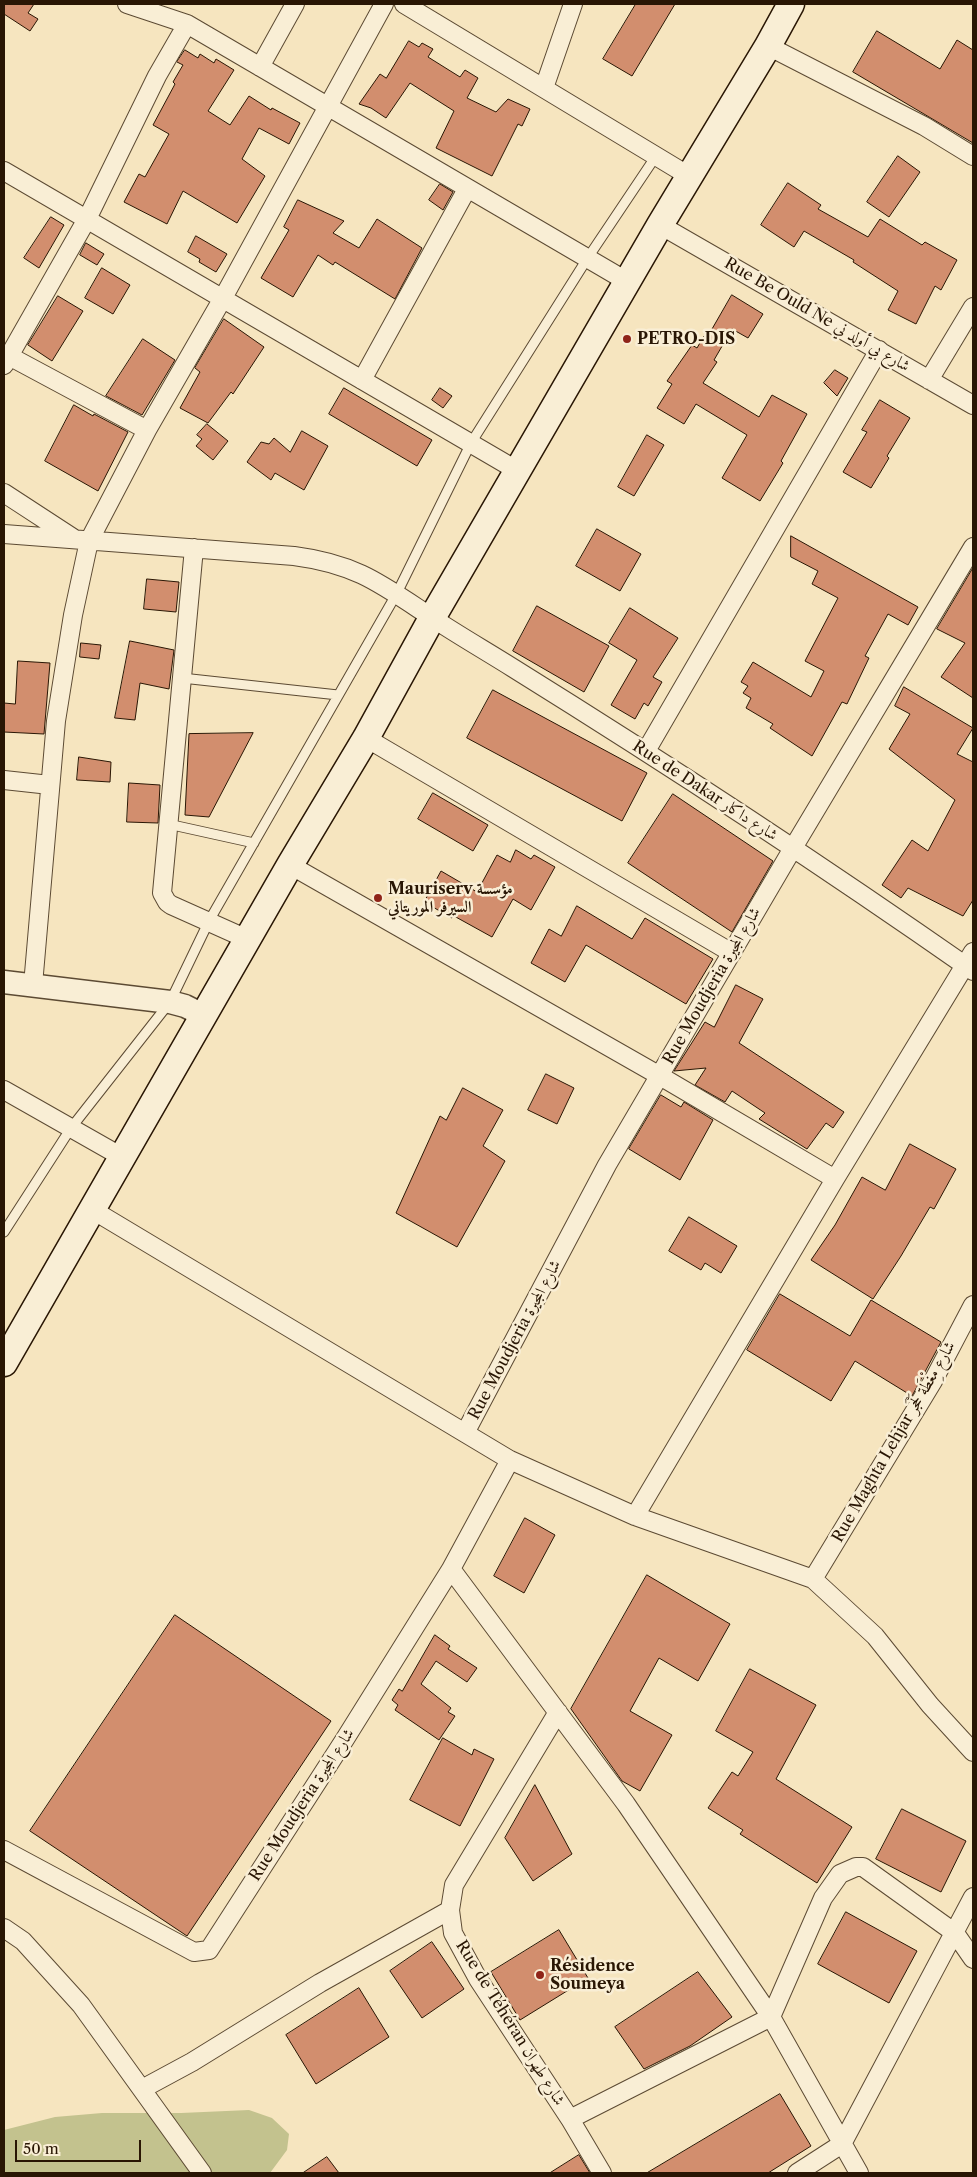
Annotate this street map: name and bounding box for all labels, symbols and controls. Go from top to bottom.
street label: Rue Be Ould Ne شارع بي أولد ني [721,254,913,376]
place label: PETRO-DIS [637,329,735,349]
marker: PETRO-DIS [621,333,633,345]
street label: Rue de Dakar شارع داكار [629,737,781,845]
place label: Mauriserv مؤسسة السيرفر الموريتاني [388,879,513,917]
marker: Mauriserv مؤسسة السيرفر الموريتاني [372,892,384,904]
street label: Rue Moudjeria شارع المجيرة [659,904,765,1068]
street label: Rue Moudjeria شارع المجيرة [465,1257,565,1423]
street label: Rue Maghta Lehjar شارع مِغْطَة لَحْجَر [828,1338,960,1546]
street label: Rue Moudjeria شارع المجيرة [245,1725,359,1885]
street label: Rue de Téhéran شارع طهران [451,1937,569,2109]
place label: Résidence Soumeya [550,1956,634,1994]
marker: Résidence Soumeya [534,1969,546,1981]
scale bar [18,2130,144,2162]
text: 50 m [23,2139,59,2158]

